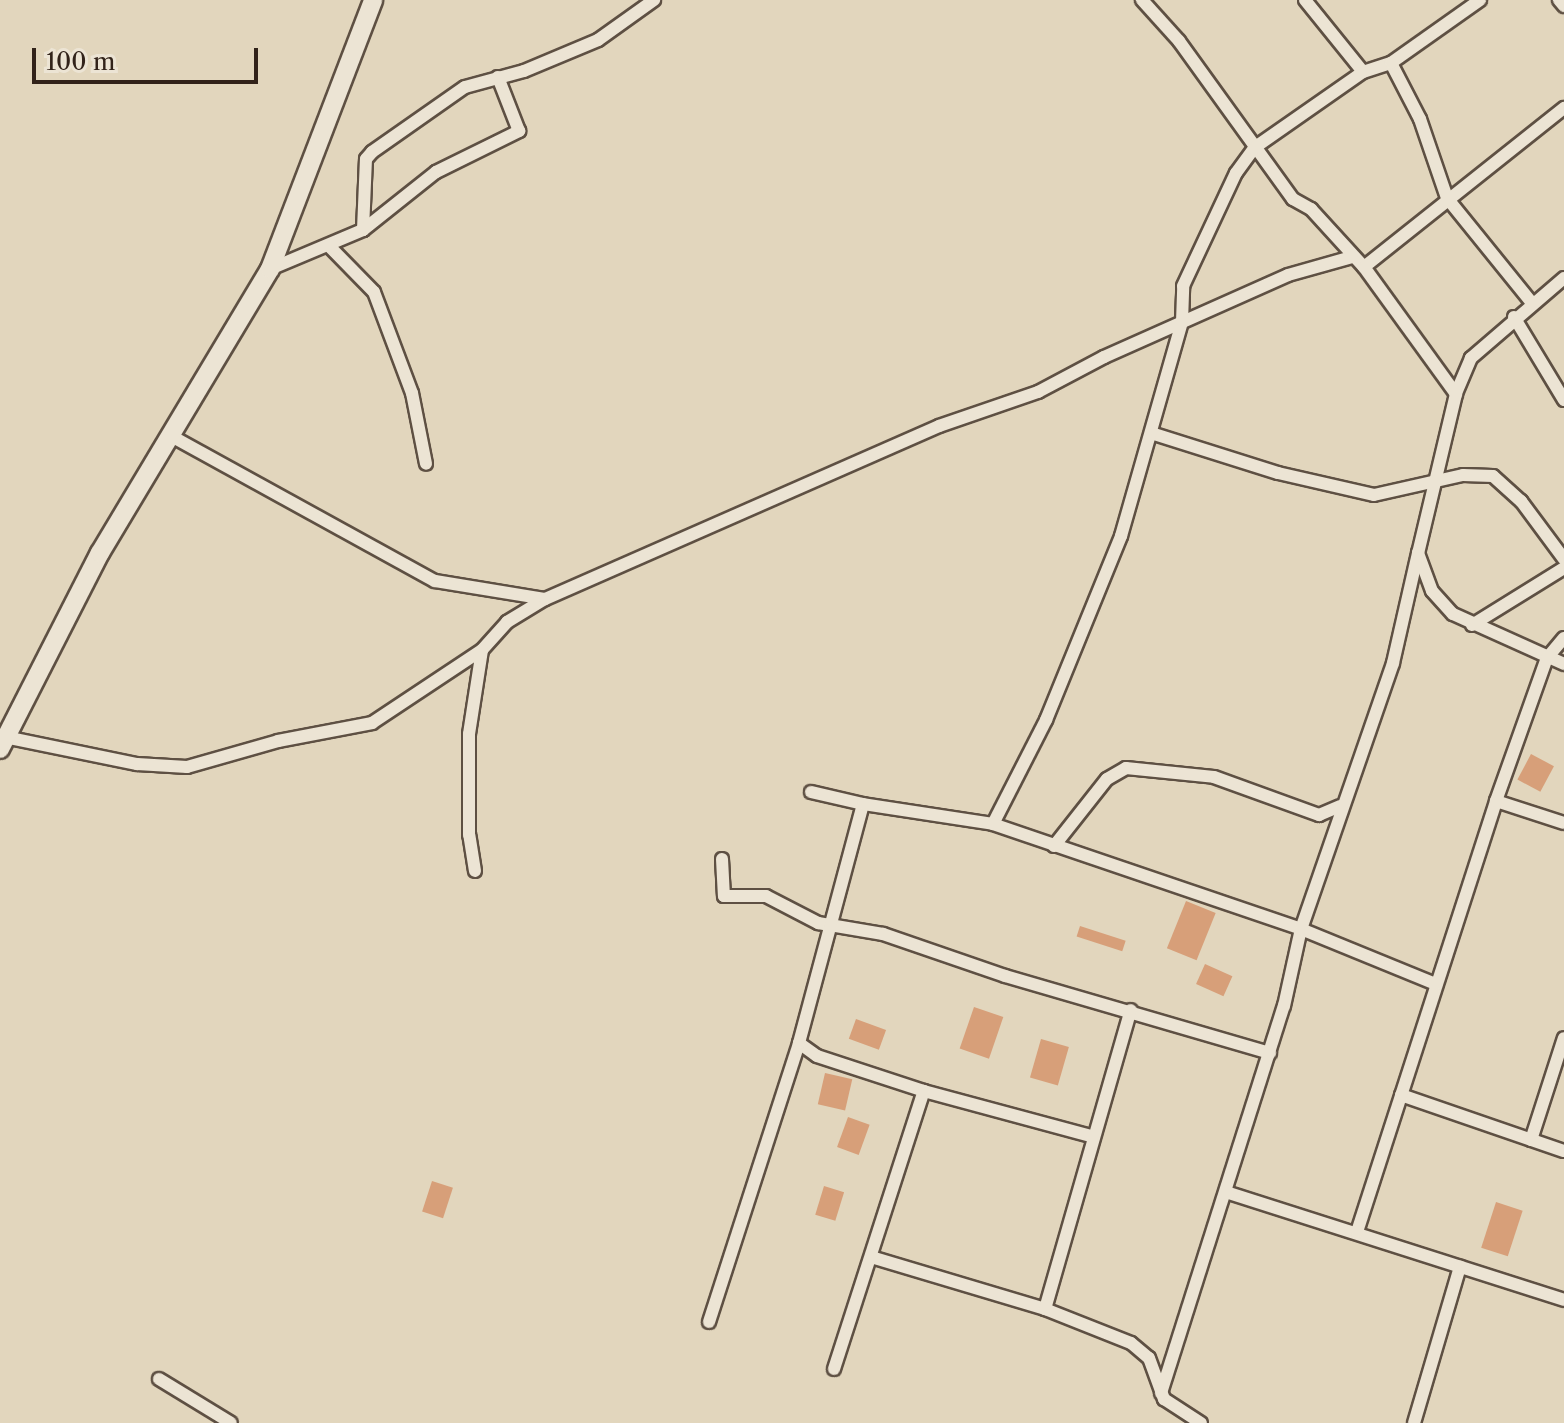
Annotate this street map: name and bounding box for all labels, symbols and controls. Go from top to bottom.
scale bar [36,32,262,82]
text: 100 m [46,47,115,76]

